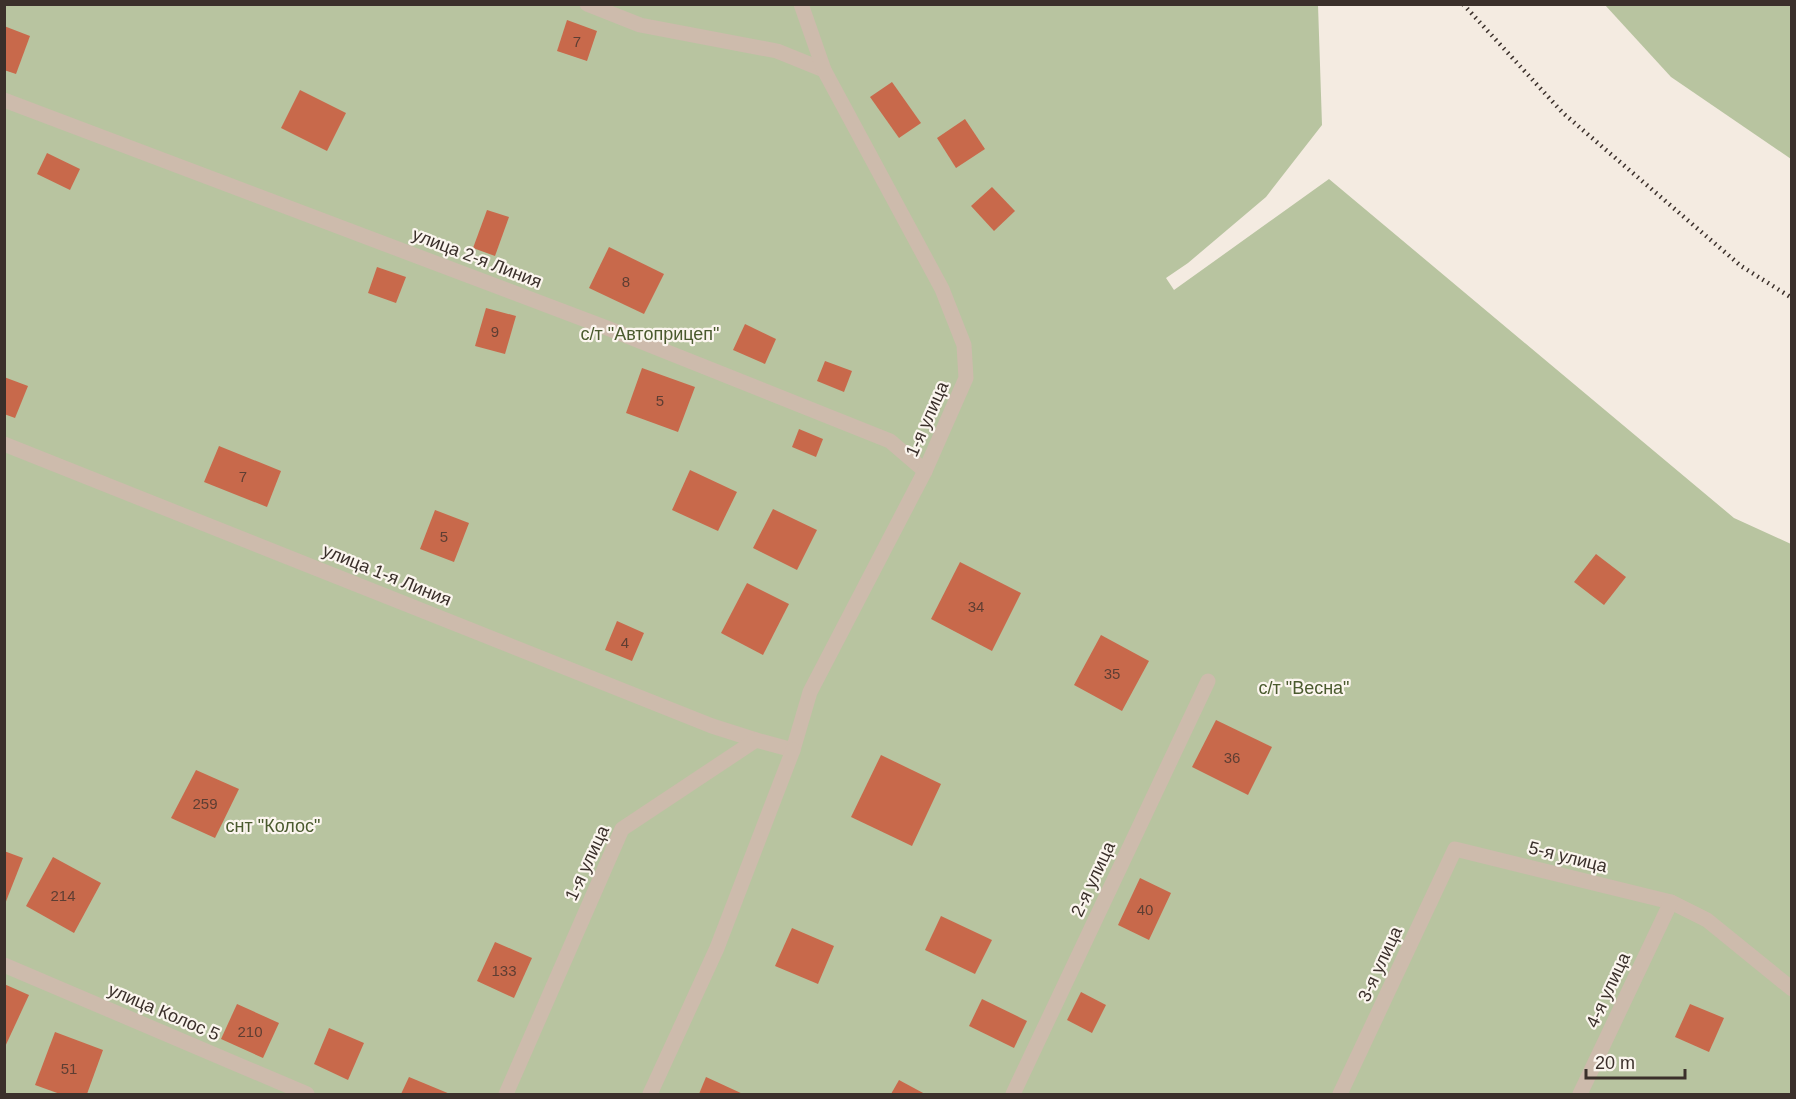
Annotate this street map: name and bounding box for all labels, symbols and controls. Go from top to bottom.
house number: 7 [573,33,581,50]
street label: улица 2-я Линия [410,224,544,292]
house number: 8 [622,273,630,290]
house number: 9 [491,323,499,340]
park label: с/т "Автоприцеп" [581,324,719,344]
street label: 1-я улица [902,377,953,460]
house number: 5 [656,392,664,409]
house number: 7 [239,468,247,485]
house number: 5 [440,528,448,545]
street label: улица 1-я Линия [320,540,454,610]
house number: 34 [968,598,984,615]
house number: 4 [621,634,629,651]
house number: 35 [1104,665,1120,682]
park label: с/т "Весна" [1259,678,1350,698]
house number: 36 [1224,749,1240,766]
house number: 259 [192,795,218,812]
park label: снт "Колос" [226,816,320,836]
street label: 1-я улица [561,822,613,904]
street label: 2-я улица [1067,838,1119,920]
street label: 5-я улица [1527,838,1610,877]
house number: 214 [50,887,76,904]
house number: 40 [1137,901,1153,918]
street label: 3-я улица [1354,923,1406,1005]
street label: 4-я улица [1582,949,1634,1031]
house number: 133 [491,962,517,979]
street label: улица Колос 5 [105,979,223,1045]
house number: 210 [237,1023,263,1040]
scale bar [1586,1042,1685,1080]
text: 20 m [1595,1053,1635,1073]
house number: 51 [61,1060,77,1077]

